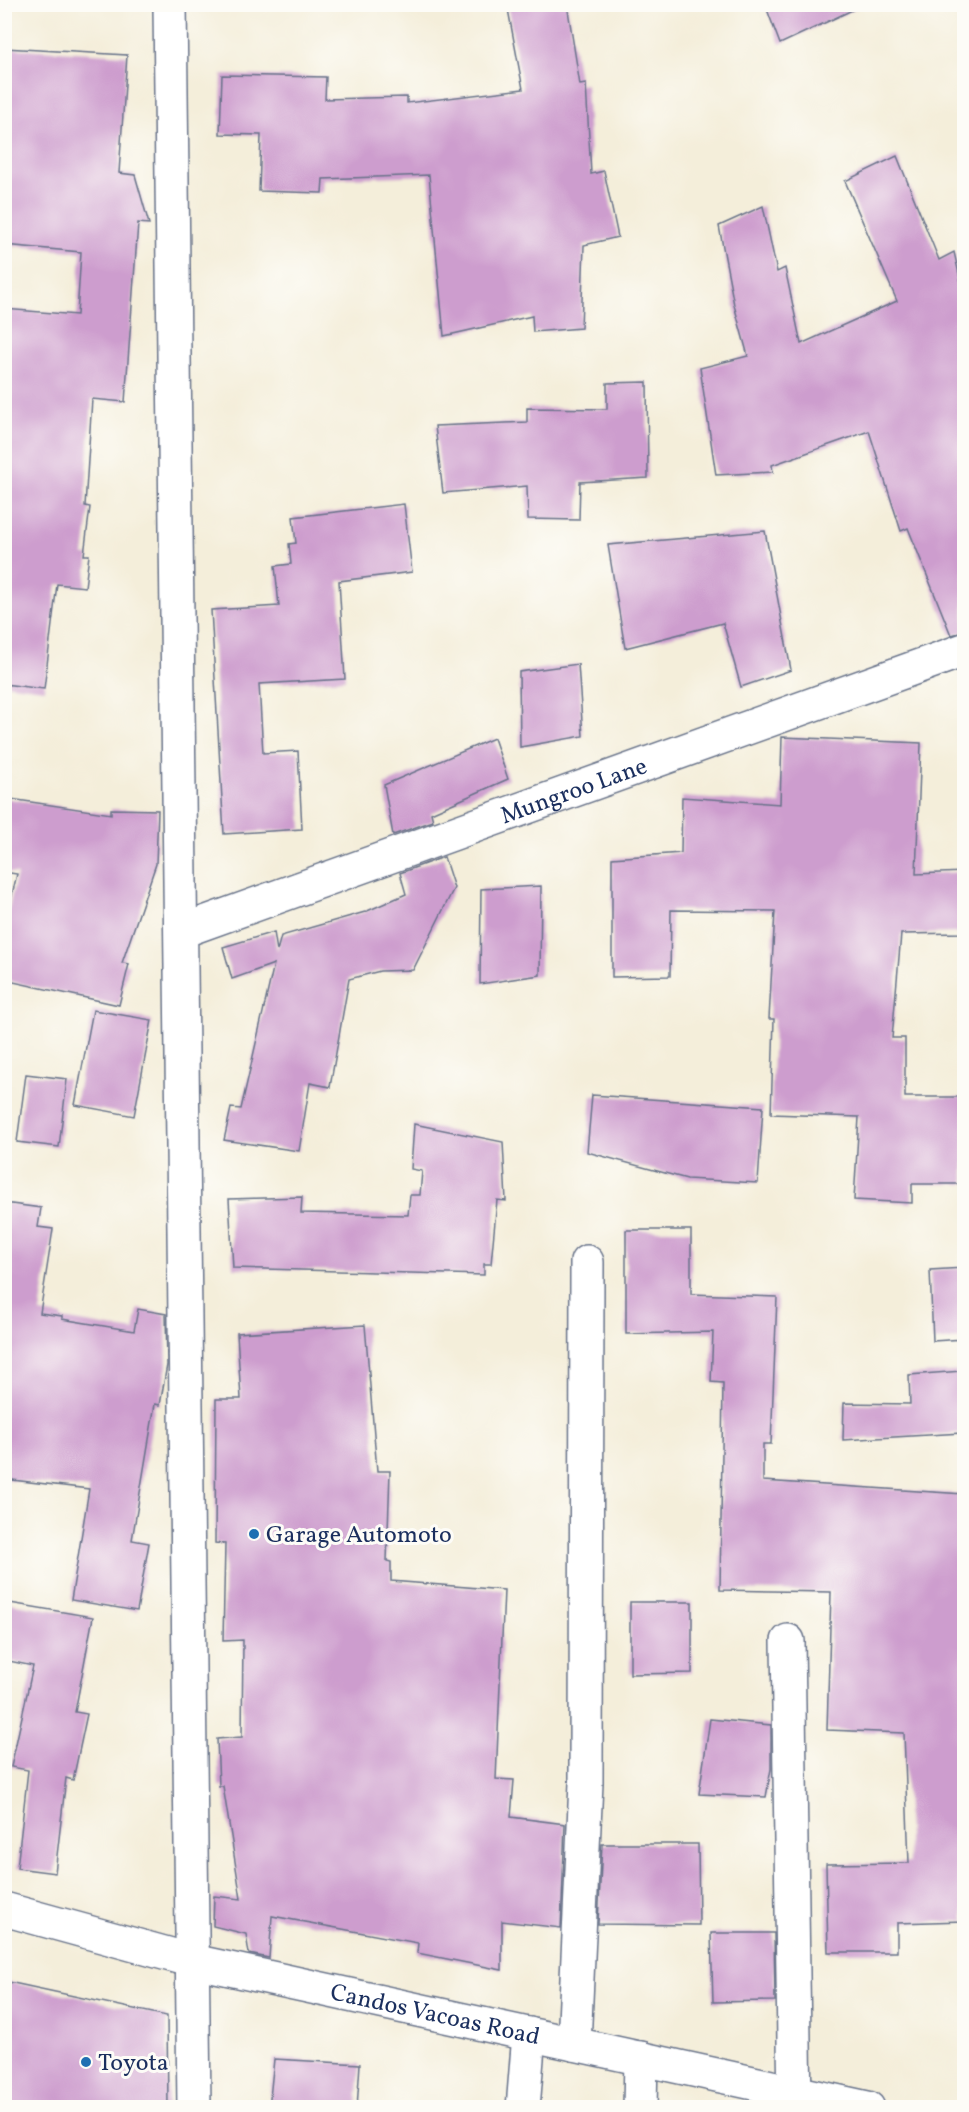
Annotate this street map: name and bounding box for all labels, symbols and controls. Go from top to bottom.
street label: Mungroo Lane [496,750,652,834]
place label: Garage Automoto [266,1519,452,1553]
marker: Garage Automoto [247,1527,261,1541]
street label: Candos Vacoas Road [327,1976,543,2055]
place label: Toyota [98,2047,169,2081]
marker: Toyota [79,2055,93,2069]

